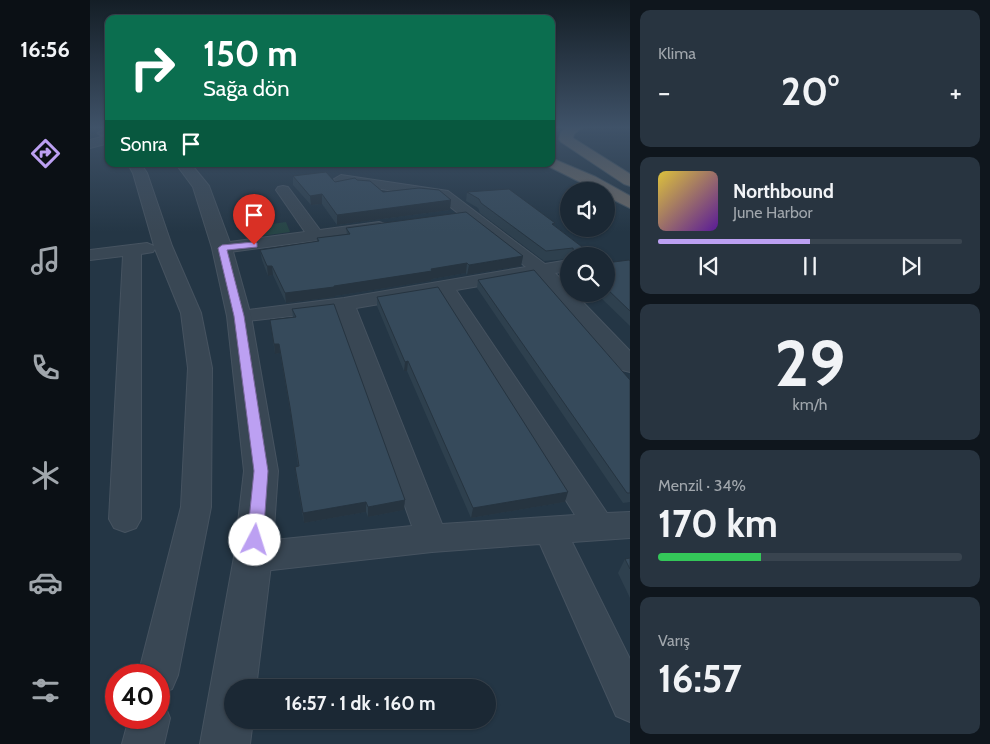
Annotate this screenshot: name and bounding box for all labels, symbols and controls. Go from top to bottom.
text: 150 m [203,32,298,75]
icon: right [120,35,185,100]
text: 16:56 [20,36,70,63]
text: Klima [658,44,696,63]
text: 20° [781,68,839,115]
text: Sağa dön [203,75,289,102]
text: − [658,75,670,109]
text: + [950,75,962,109]
icon: arrive [177,130,205,158]
text: Sonra [120,133,167,156]
icon: directions [28,136,63,171]
text: Northbound [733,180,834,203]
map controls [560,182,615,302]
button: sound [560,182,615,237]
pin [233,194,275,245]
icon: arrive [240,201,268,229]
text: June Harbor [733,203,813,222]
icon: music [28,243,63,278]
button: search [560,247,615,302]
icon: previous [695,252,723,280]
icon: pause [796,252,824,280]
icon: next [897,252,925,280]
text: 29 [775,323,845,402]
icon: phone [28,350,63,385]
text: km/h [792,395,828,414]
icon: climate [28,458,63,493]
text: Menzil · 34% [658,476,746,495]
text: 170 km [658,500,778,547]
position arrow [228,513,280,565]
icon: car [28,565,63,600]
text: Varış [658,631,690,650]
text: 16:57 [658,655,742,702]
speed limit sign: 40 [105,664,170,729]
icon: filters [28,673,63,708]
text: 16:57 · 1 dk · 160 m [285,692,435,715]

